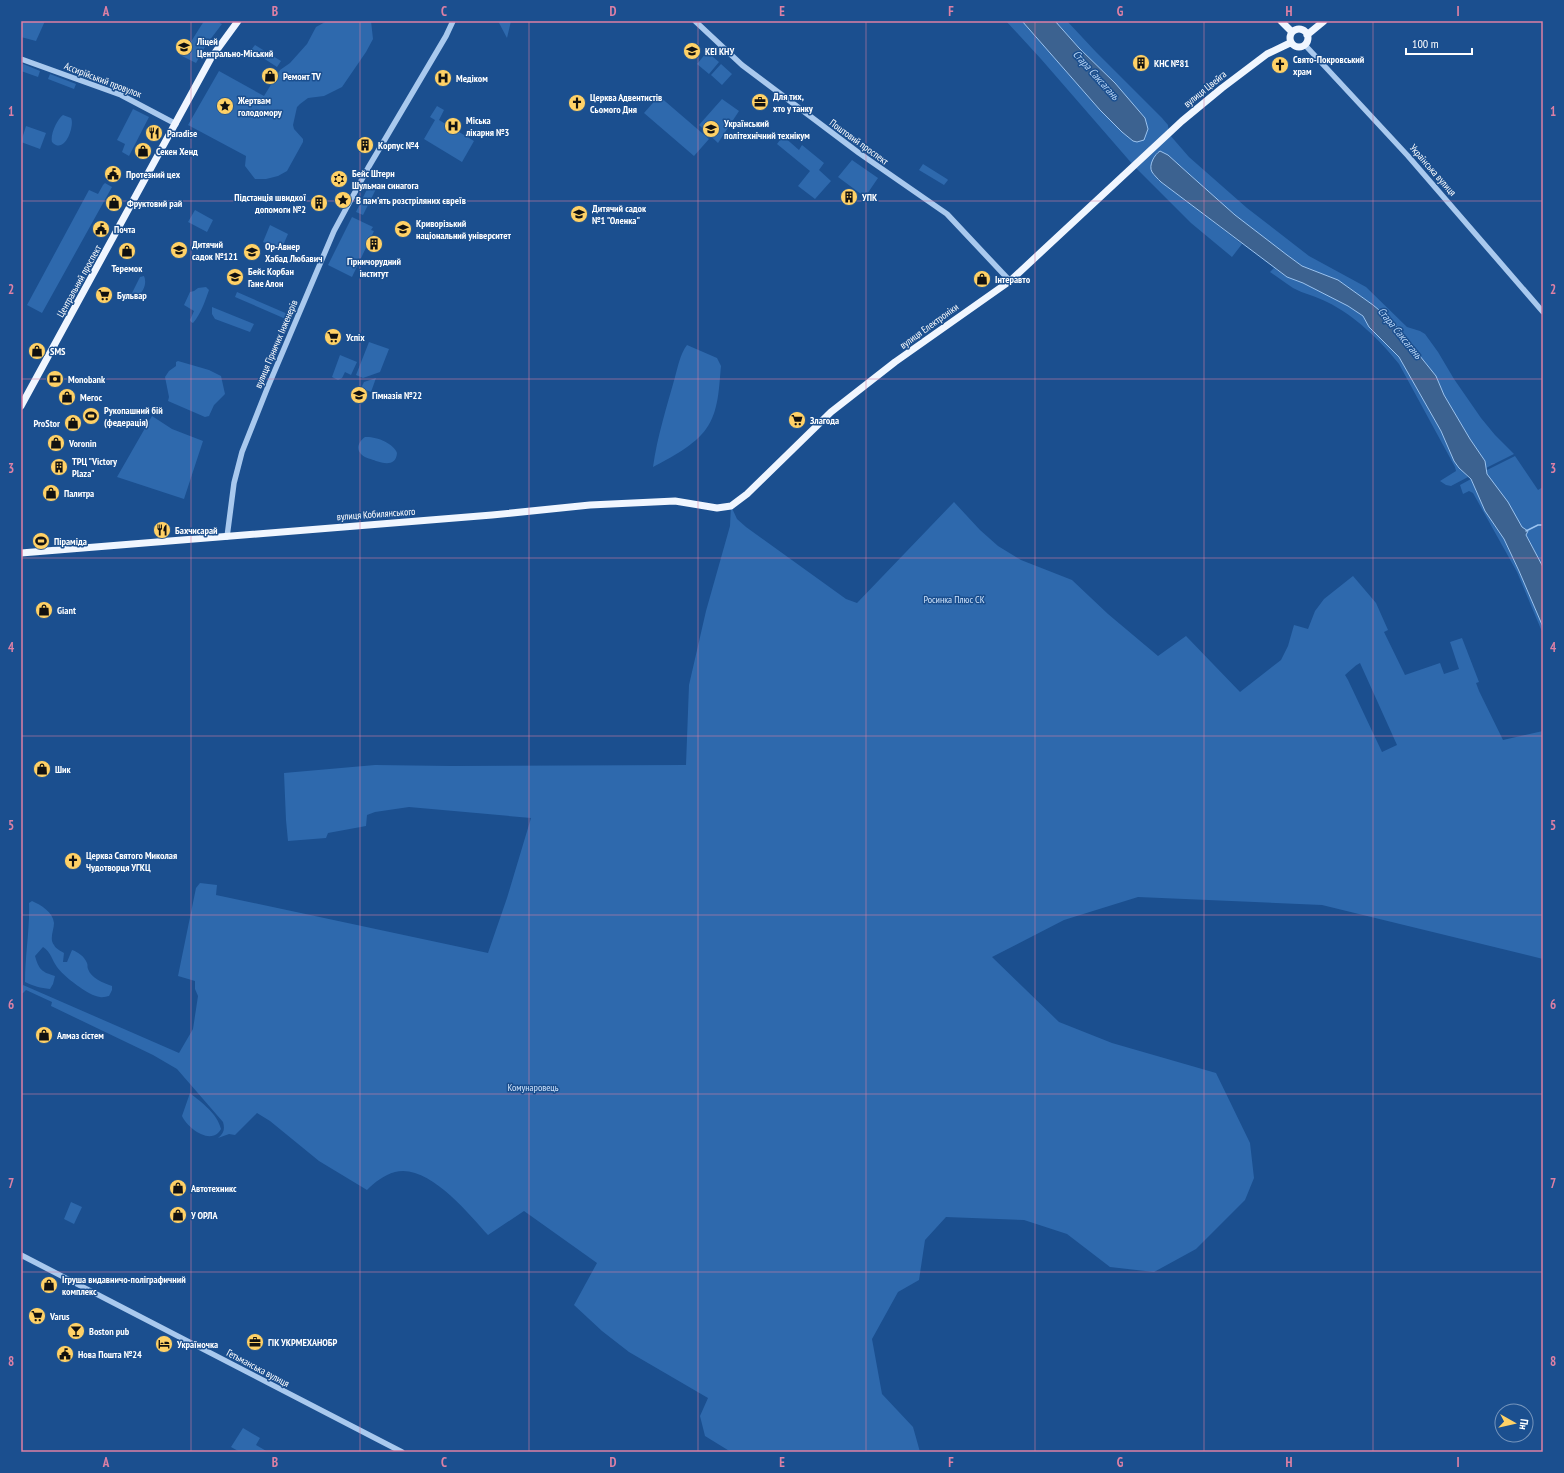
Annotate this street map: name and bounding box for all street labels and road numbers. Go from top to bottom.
street label: Ассирійський провулок [62,59,144,101]
street label: вулиця Цвейга [1181,68,1229,110]
street label: Поштовий проспект [827,116,892,168]
street label: Українська вулиця [1407,141,1459,199]
street label: Центральний проспект [54,242,105,319]
street label: вулиця Гірничих Інженерів [252,298,300,390]
street label: вулиця Електроніки [897,300,961,352]
street label: вулиця Кобилянського [336,505,416,523]
street label: Гетьманська вулиця [224,1346,292,1390]

